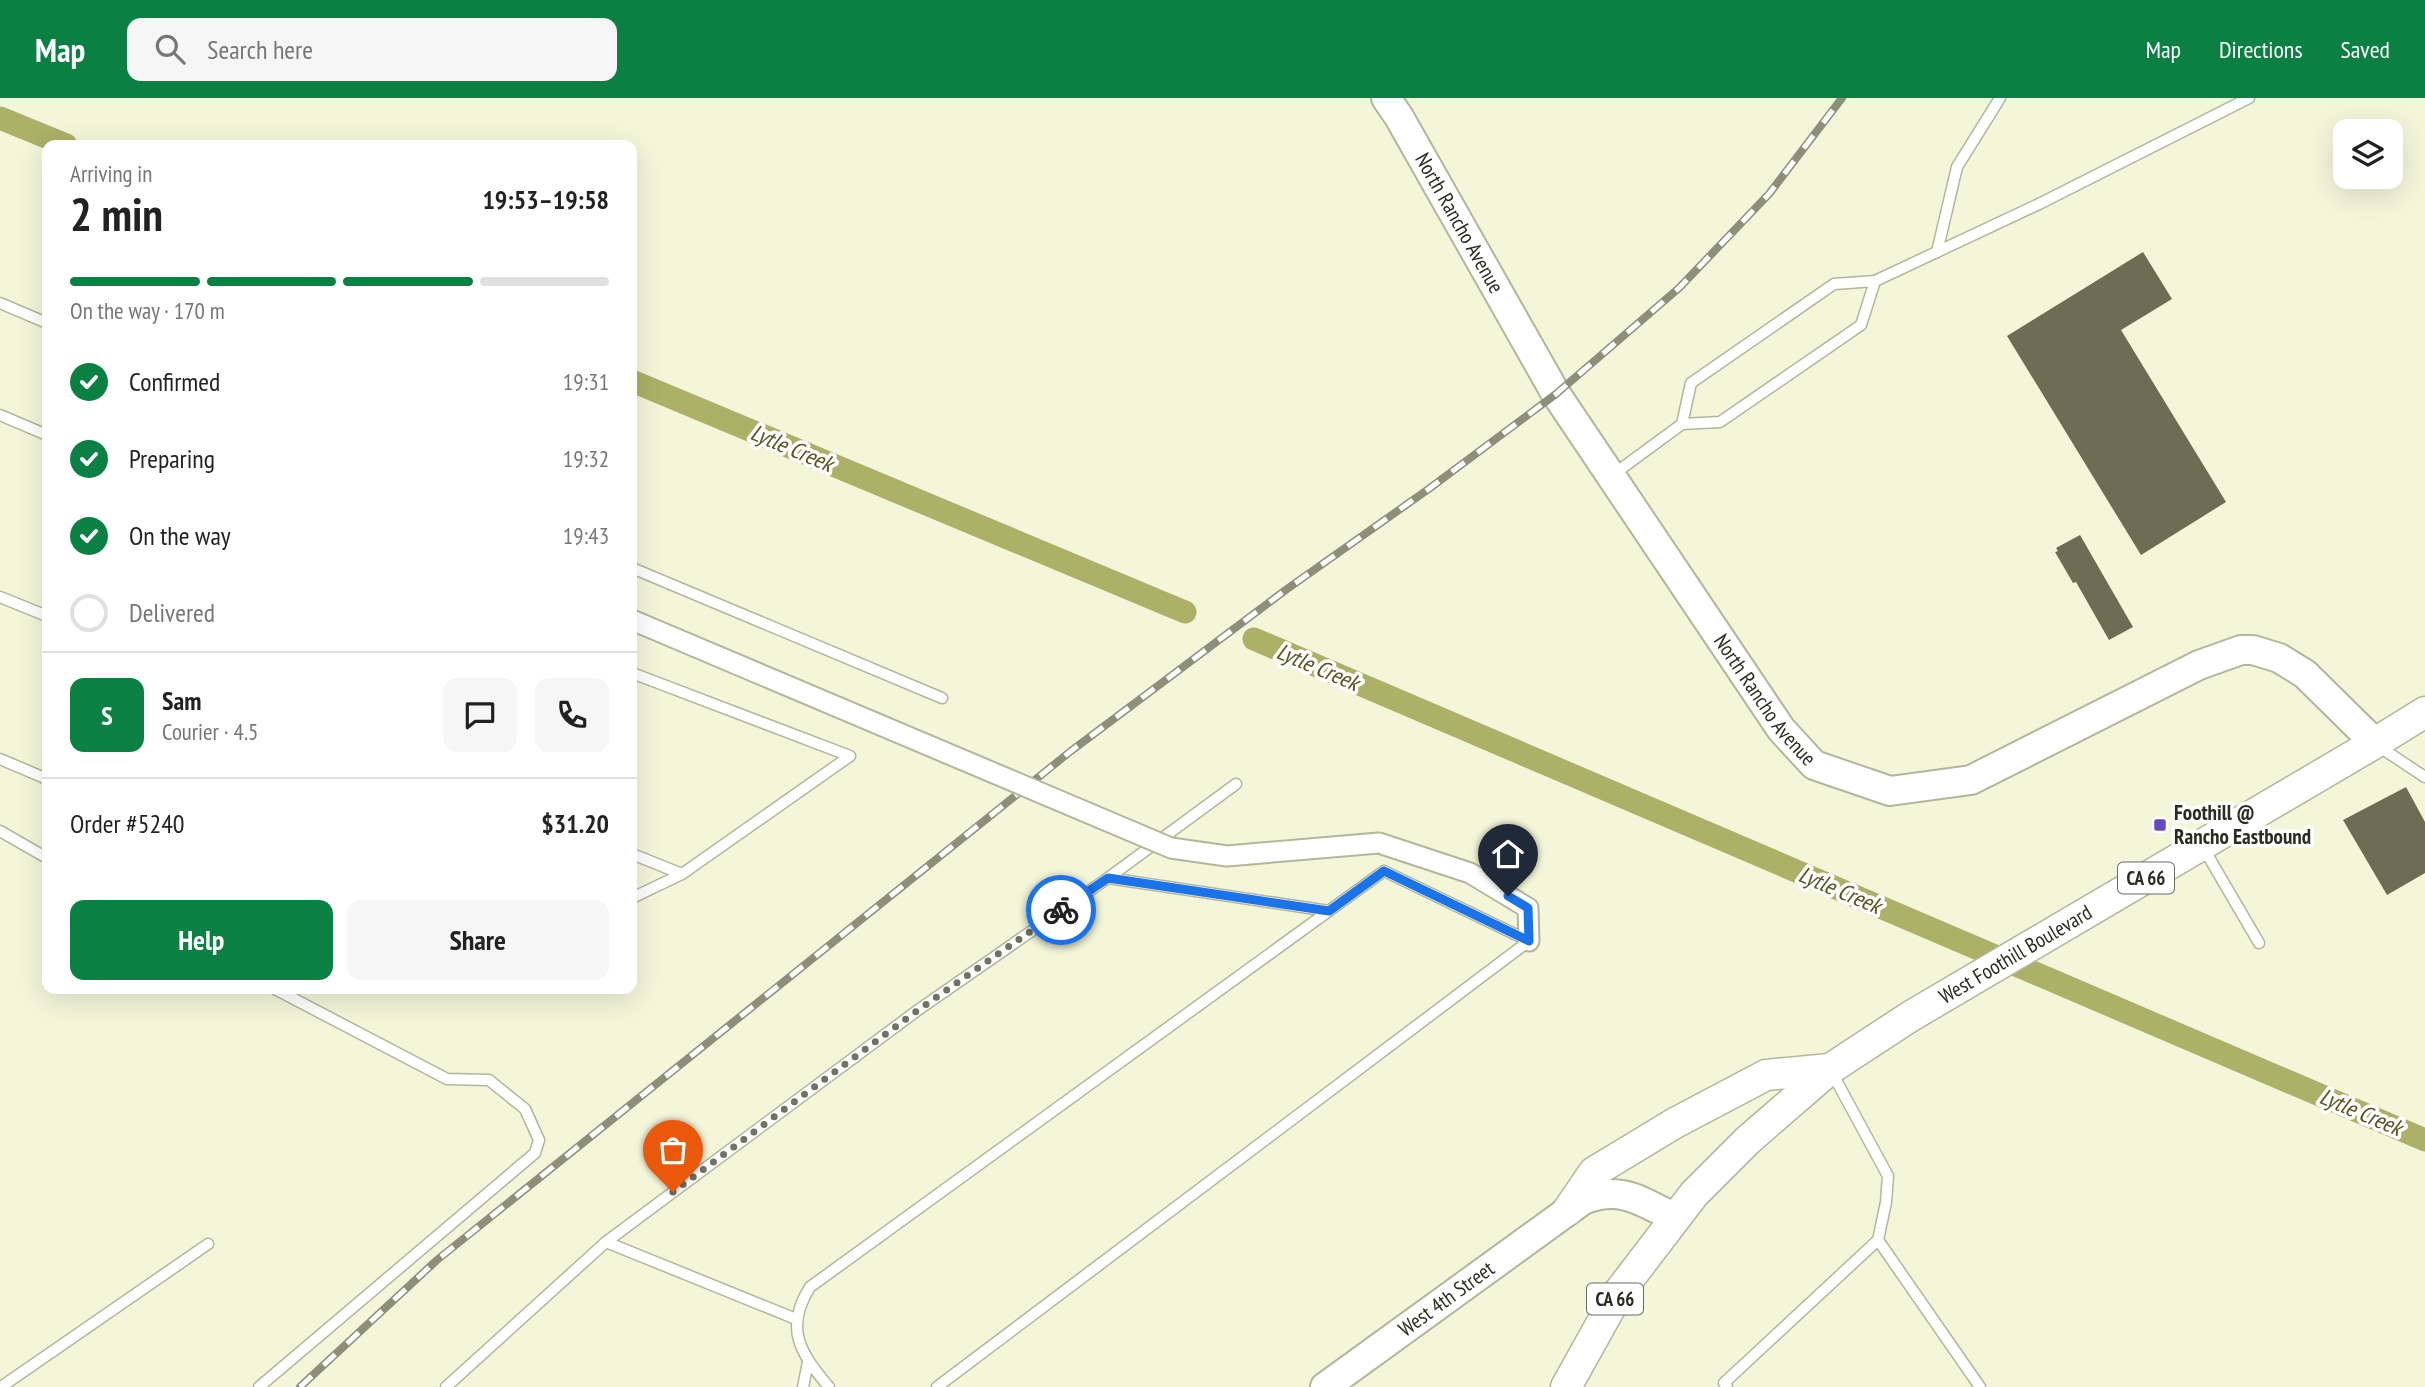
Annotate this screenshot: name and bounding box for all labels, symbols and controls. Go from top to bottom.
search box [127,18,617,81]
text: Map [35,28,85,71]
icon: search [151,30,189,68]
text: Search here [207,33,313,66]
text: Map [2146,34,2181,65]
text: Directions [2219,34,2303,65]
text: Saved [2341,34,2390,65]
map controls [2333,119,2403,189]
button: layers [2333,119,2403,189]
street label: North Rancho Avenue [1409,148,1510,298]
text: Arriving in [70,159,152,188]
text: 19:53–19:58 [482,183,609,216]
text: 2 min [70,184,163,244]
text: On the way · 170 m [70,296,225,325]
icon: check [70,363,108,401]
text: Confirmed [129,365,220,398]
text: 19:31 [563,367,609,396]
water label: Lytle Creek [747,417,841,479]
icon: check [70,440,108,478]
text: Preparing [129,442,215,475]
text: 19:32 [563,444,609,473]
icon: check [70,517,108,555]
text: On the way [129,519,231,552]
text: 19:43 [563,521,609,550]
text: Delivered [129,596,215,629]
street label: North Rancho Avenue [1708,629,1822,771]
water label: Lytle Creek [1273,636,1367,698]
button: chat [443,678,517,752]
button: phone [535,678,609,752]
text: Sam [162,684,201,717]
text: S [101,699,113,732]
text: Courier · 4.5 [162,717,258,746]
place label: Foothill @ Rancho Eastbound [2174,799,2311,850]
text: Order #5240 [70,807,185,840]
text: $31.20 [541,807,609,840]
marker: Foothill @ Rancho Eastbound [2152,817,2168,833]
pin [1478,824,1538,896]
icon: home [1489,835,1527,873]
water label: Lytle Creek [1795,859,1889,921]
road number: CA 66 [2118,862,2174,894]
courier [1026,875,1096,945]
icon: bike [1042,891,1080,929]
street label: West Foothill Boulevard [1934,899,2097,1010]
button: Help [70,900,333,980]
button: Share [347,900,609,980]
water label: Lytle Creek [2316,1081,2410,1143]
pin [643,1120,703,1192]
icon: bag [654,1131,692,1169]
street label: West 4th Street [1393,1255,1500,1342]
road number: CA 66 [1587,1284,1643,1315]

